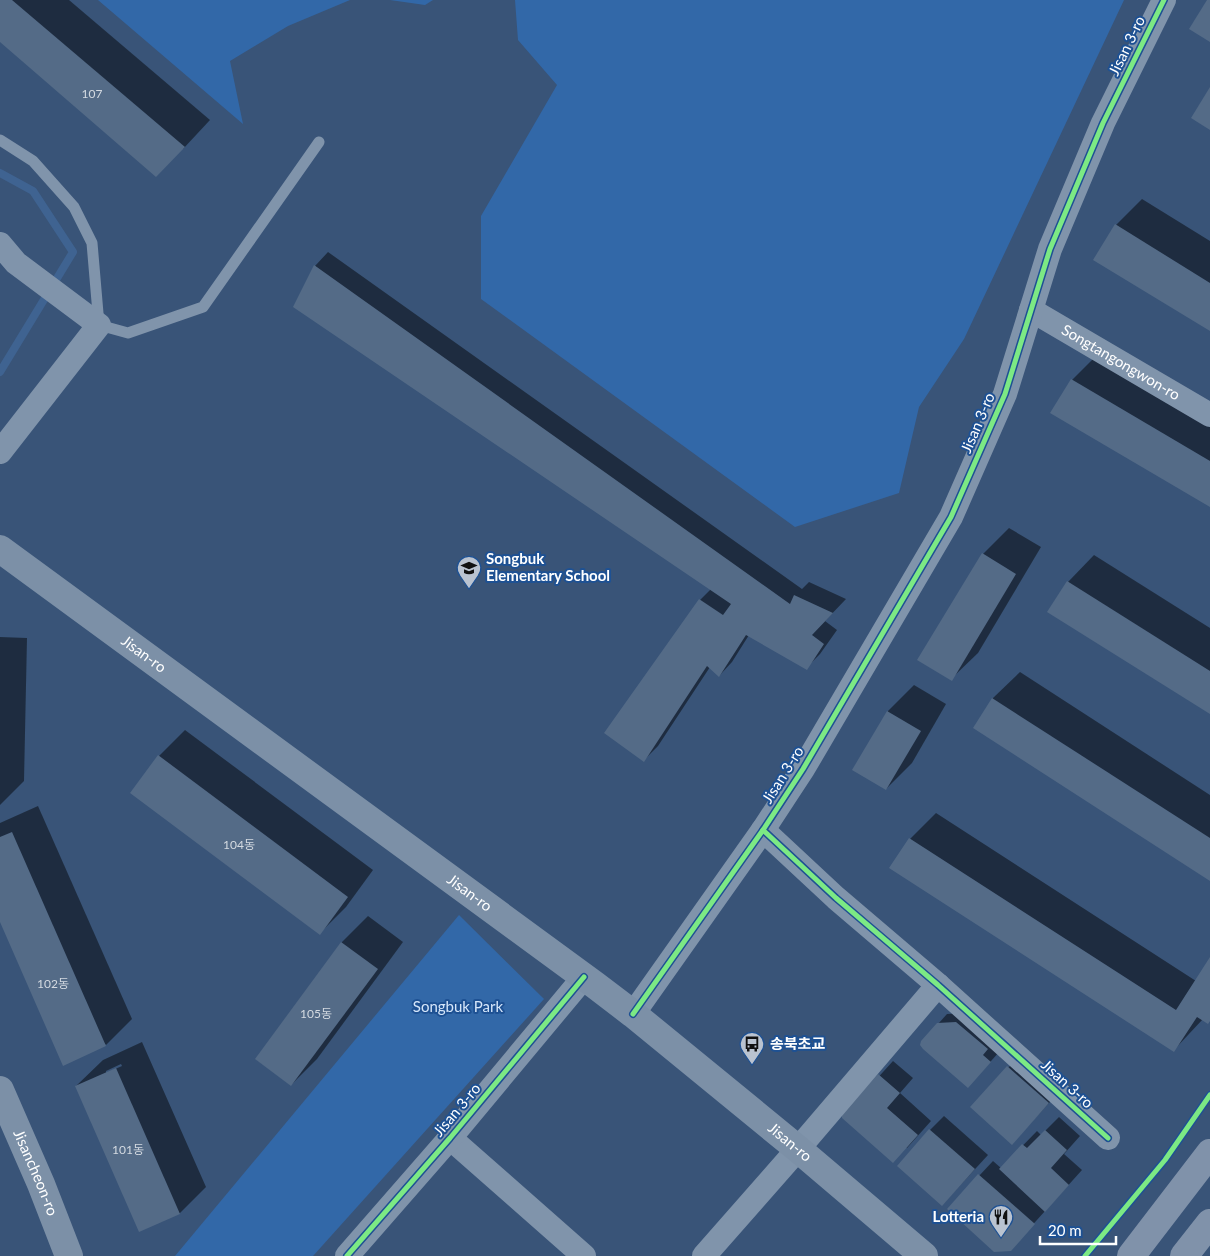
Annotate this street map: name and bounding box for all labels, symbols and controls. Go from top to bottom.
street label: Jisan 3-ro [1104,13,1148,78]
house number: 107 [82,86,102,101]
street label: Songtangongwon-ro [1059,320,1184,403]
street label: Jisan 3-ro [956,390,998,456]
place label: Songbuk Elementary School [486,549,610,584]
school or university icon: Songbuk Elementary School [456,555,482,589]
street label: Jisan-ro [118,631,170,676]
street label: Jisan 3-ro [758,743,807,806]
house number: 104동 [223,837,255,852]
street label: Jisan-ro [444,870,496,915]
house number: 102동 [37,976,69,991]
park label: Songbuk Park [413,997,504,1015]
house number: 105동 [300,1006,332,1021]
bus stop icon: 송북초교 [739,1031,765,1065]
place label: 송북초교 [770,1034,825,1052]
street label: Jisan 3-ro [1038,1055,1097,1111]
street label: Jisan 3-ro [429,1079,484,1140]
street label: Jisan-ro [765,1118,816,1165]
street label: Jisancheon-ro [10,1126,62,1218]
house number: 101동 [112,1142,144,1157]
restaurant icon: Lotteria [988,1204,1014,1238]
place label: Lotteria [933,1207,984,1225]
scale bar [1040,1214,1116,1246]
text: 20 m [1048,1221,1082,1239]

